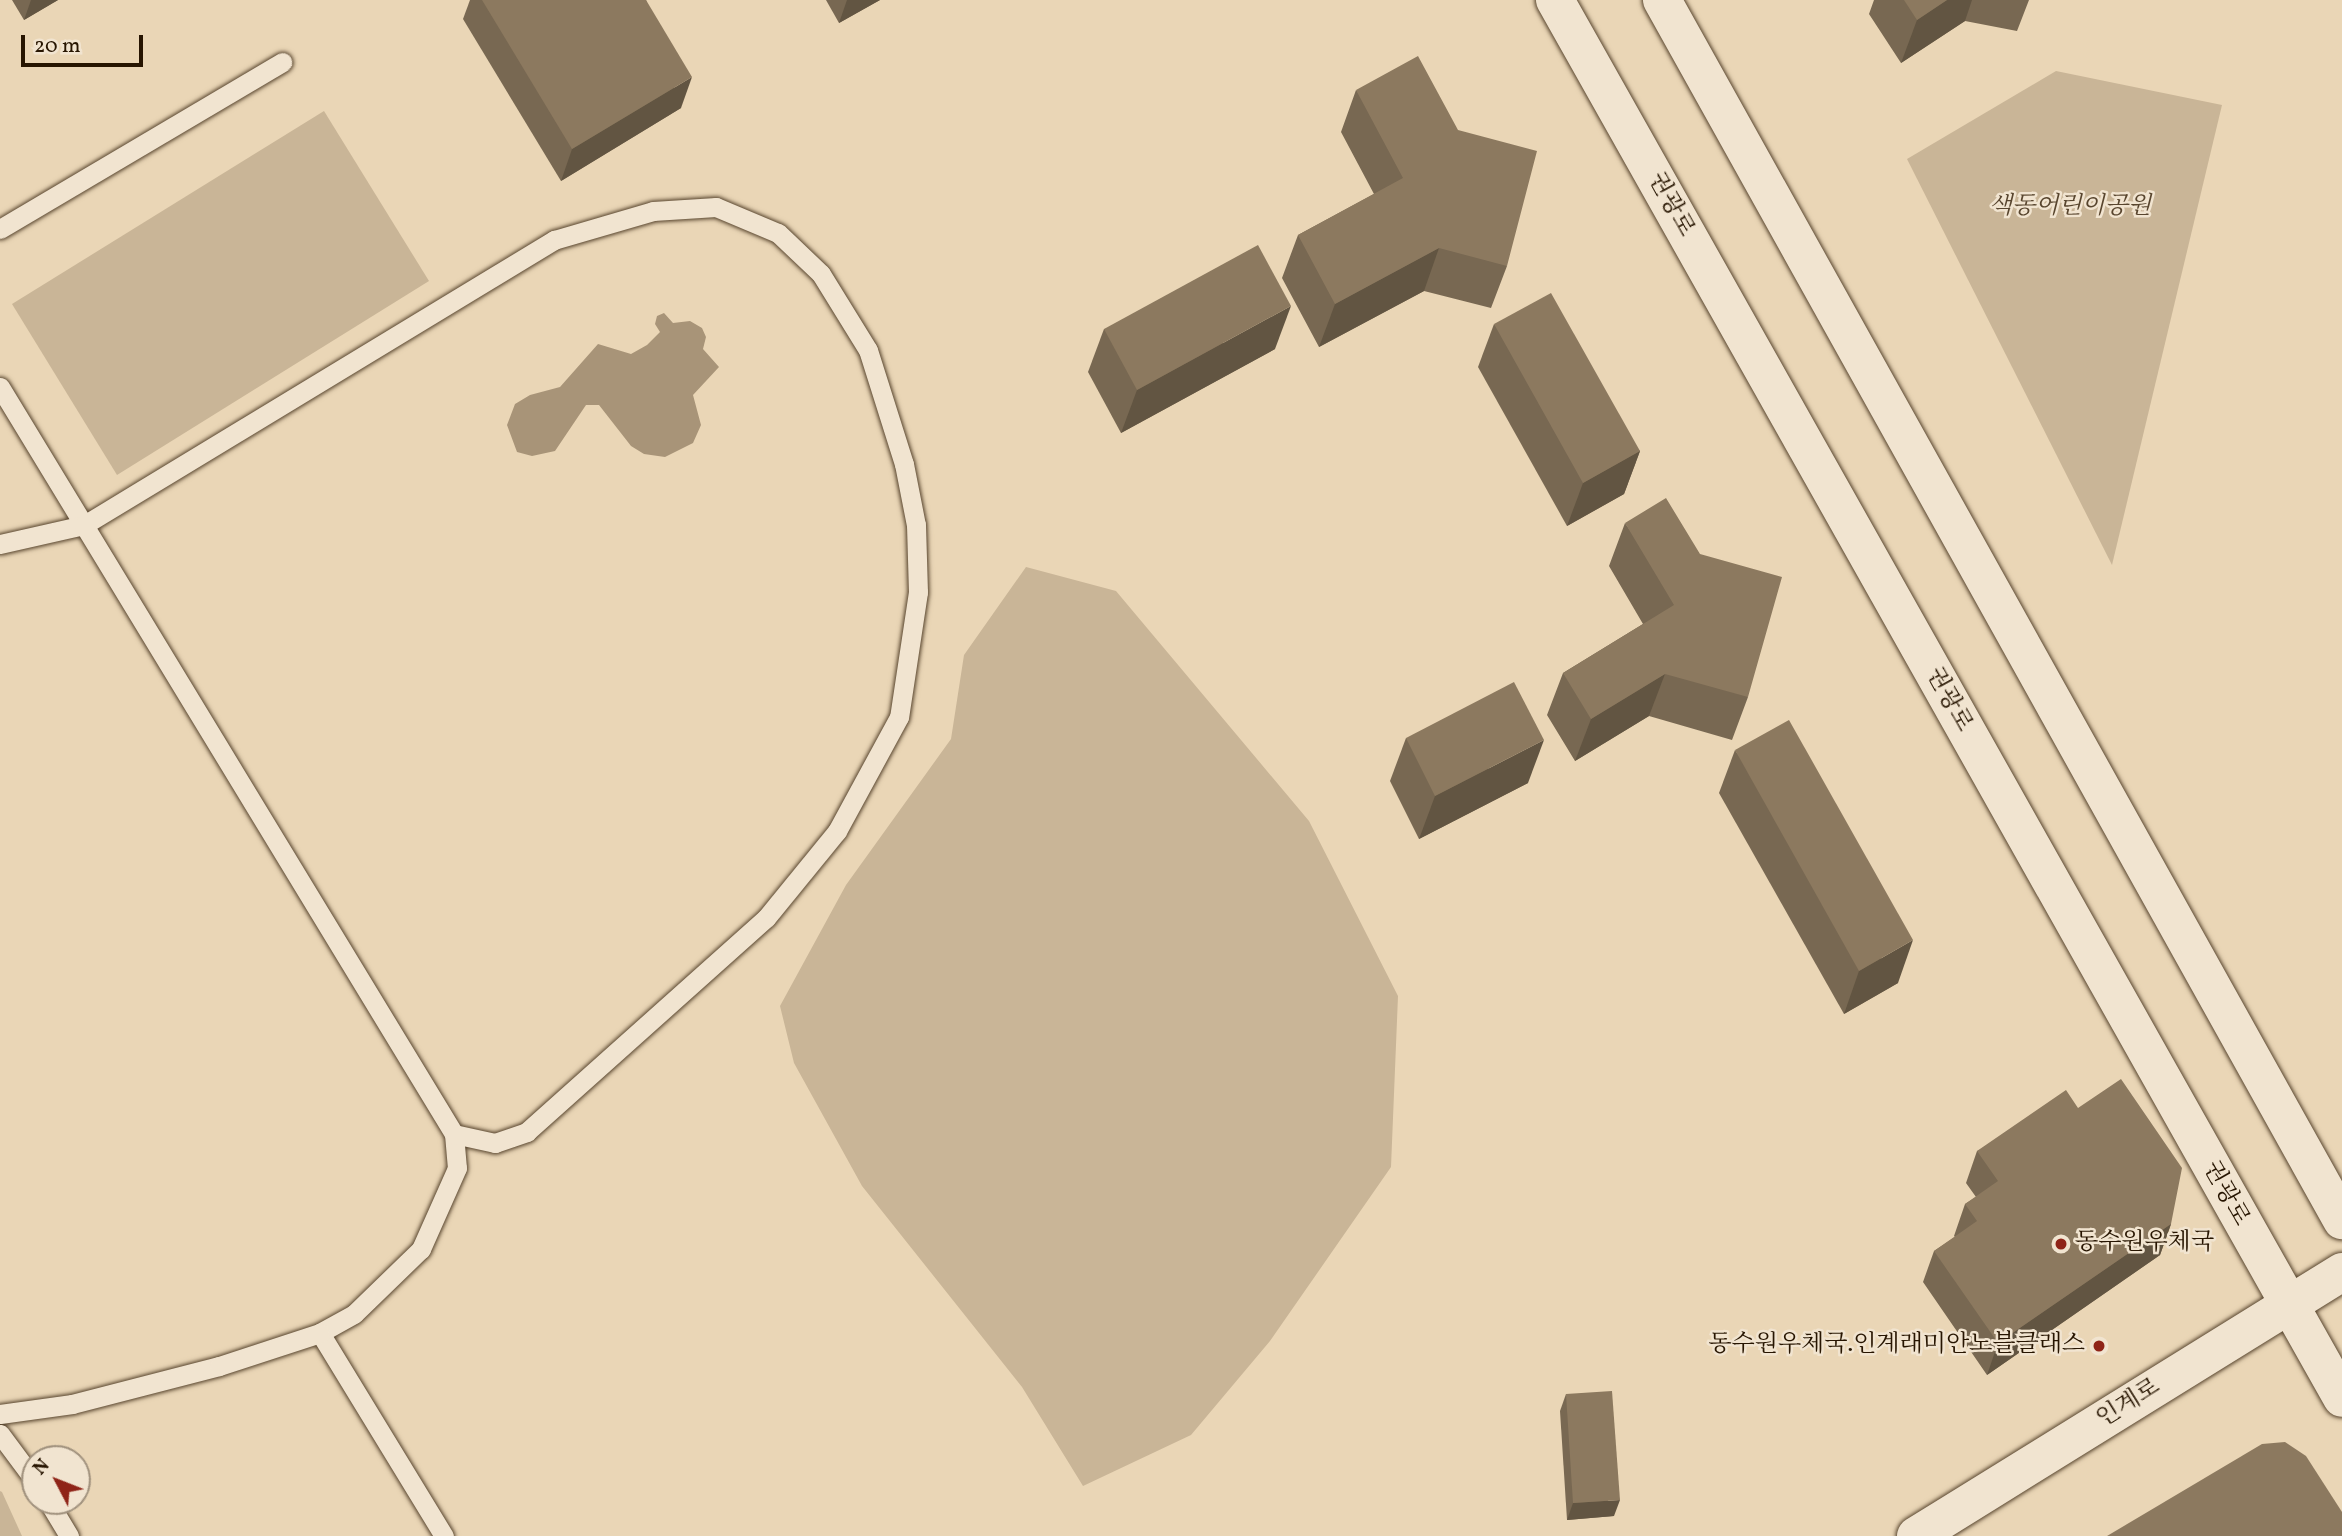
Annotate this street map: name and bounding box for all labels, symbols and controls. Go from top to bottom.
scale bar [24,21,147,65]
text: 20 m [34,32,80,61]
street label: 권광로 [1641,168,1699,242]
park label: 색동어린이공원 [1989,194,2151,222]
street label: 권광로 [1919,663,1977,737]
street label: 권광로 [2196,1157,2254,1231]
place label: 동수원우체국 [2075,1230,2214,1258]
marker: 동수원우체국 [2053,1236,2069,1252]
place label: 동수원우체국.인계래미안노블클래스 [1708,1332,2085,1360]
marker: 동수원우체국.인계래미안노블클래스 [2091,1338,2107,1354]
street label: 인계로 [2092,1373,2166,1435]
north arrow [21,1445,91,1515]
text: N [28,1453,56,1481]

